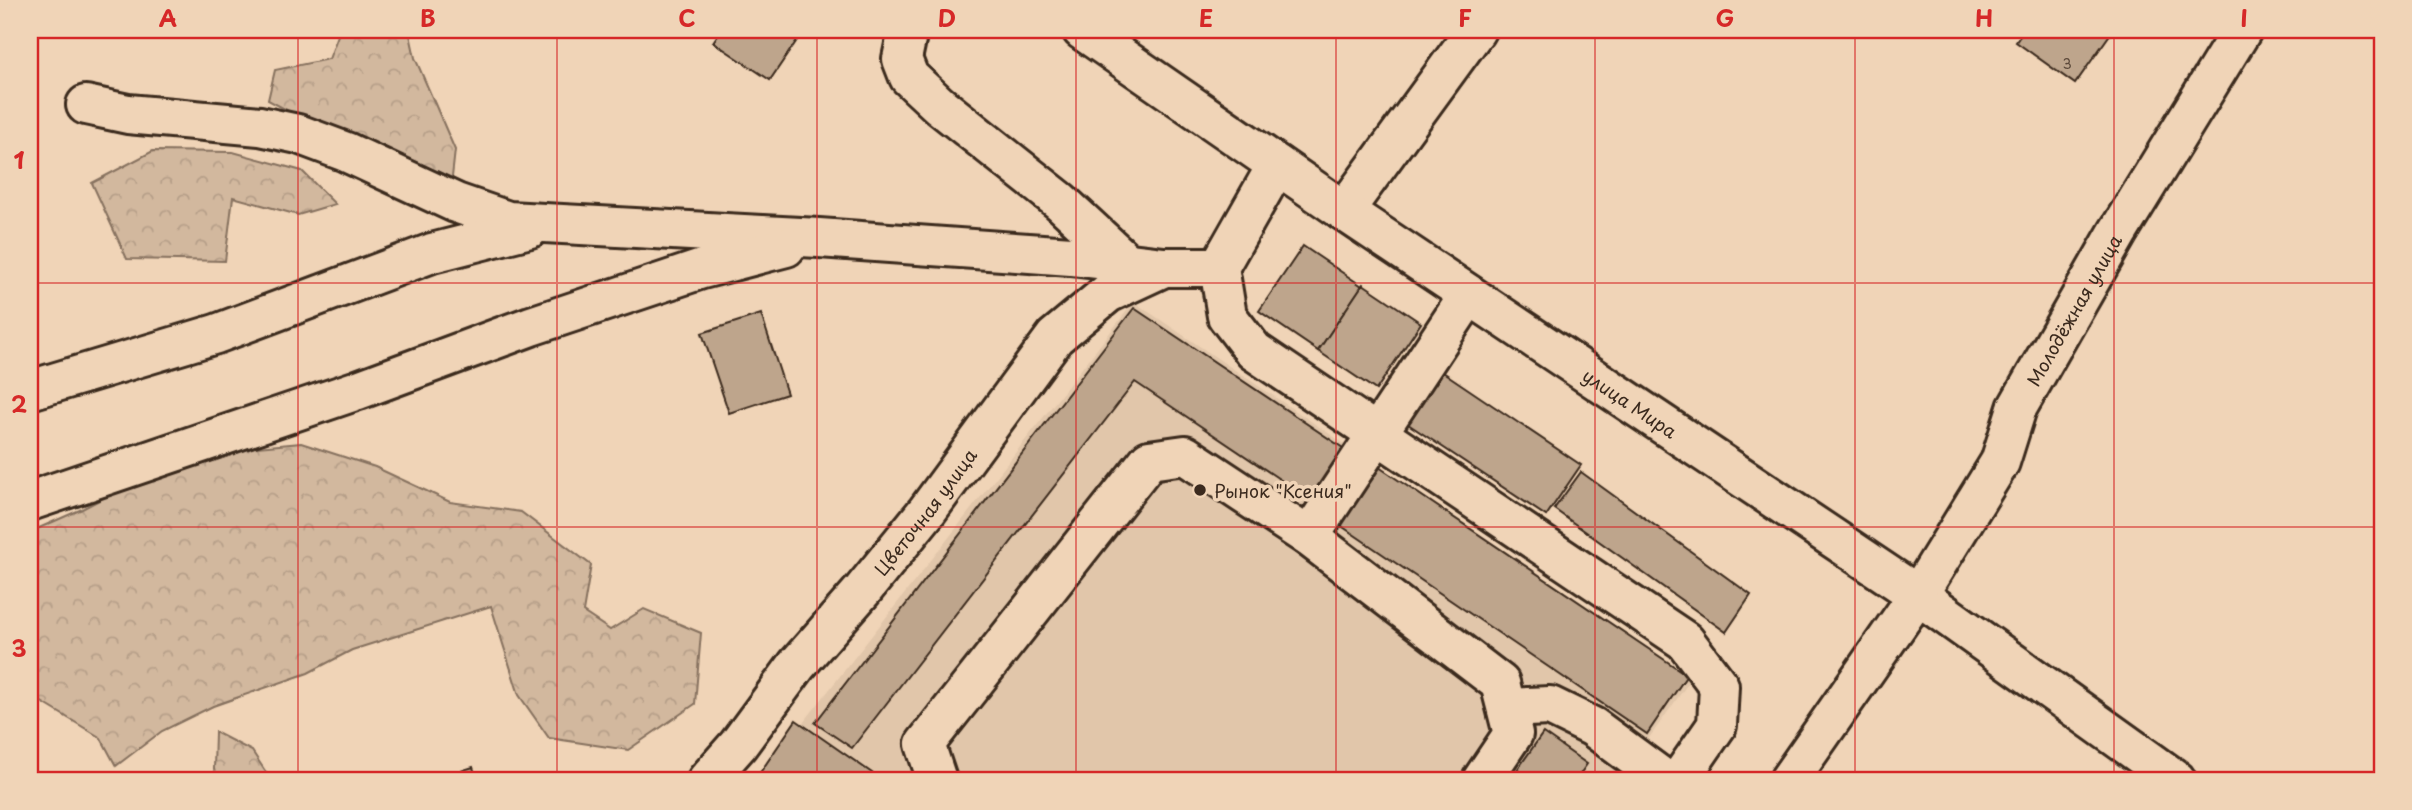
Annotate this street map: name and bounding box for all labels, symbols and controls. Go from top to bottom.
text: A [159,0,177,35]
text: B [420,0,436,35]
text: C [678,0,696,35]
text: D [938,0,956,35]
text: E [1199,0,1213,35]
text: F [1458,0,1472,35]
text: G [1716,0,1734,35]
text: H [1975,0,1993,35]
text: I [2240,0,2248,35]
house number: 3 [2062,53,2072,74]
text: 1 [14,142,25,177]
street label: Молодёжная улица [2019,229,2128,391]
street label: улица Мира [1578,361,1684,444]
text: 2 [11,386,27,421]
street label: Цветочная улица [867,442,983,581]
place label: Рынок "Ксения" [1214,477,1352,504]
marker: Рынок "Ксения" [1192,482,1208,498]
text: 3 [11,630,27,665]

